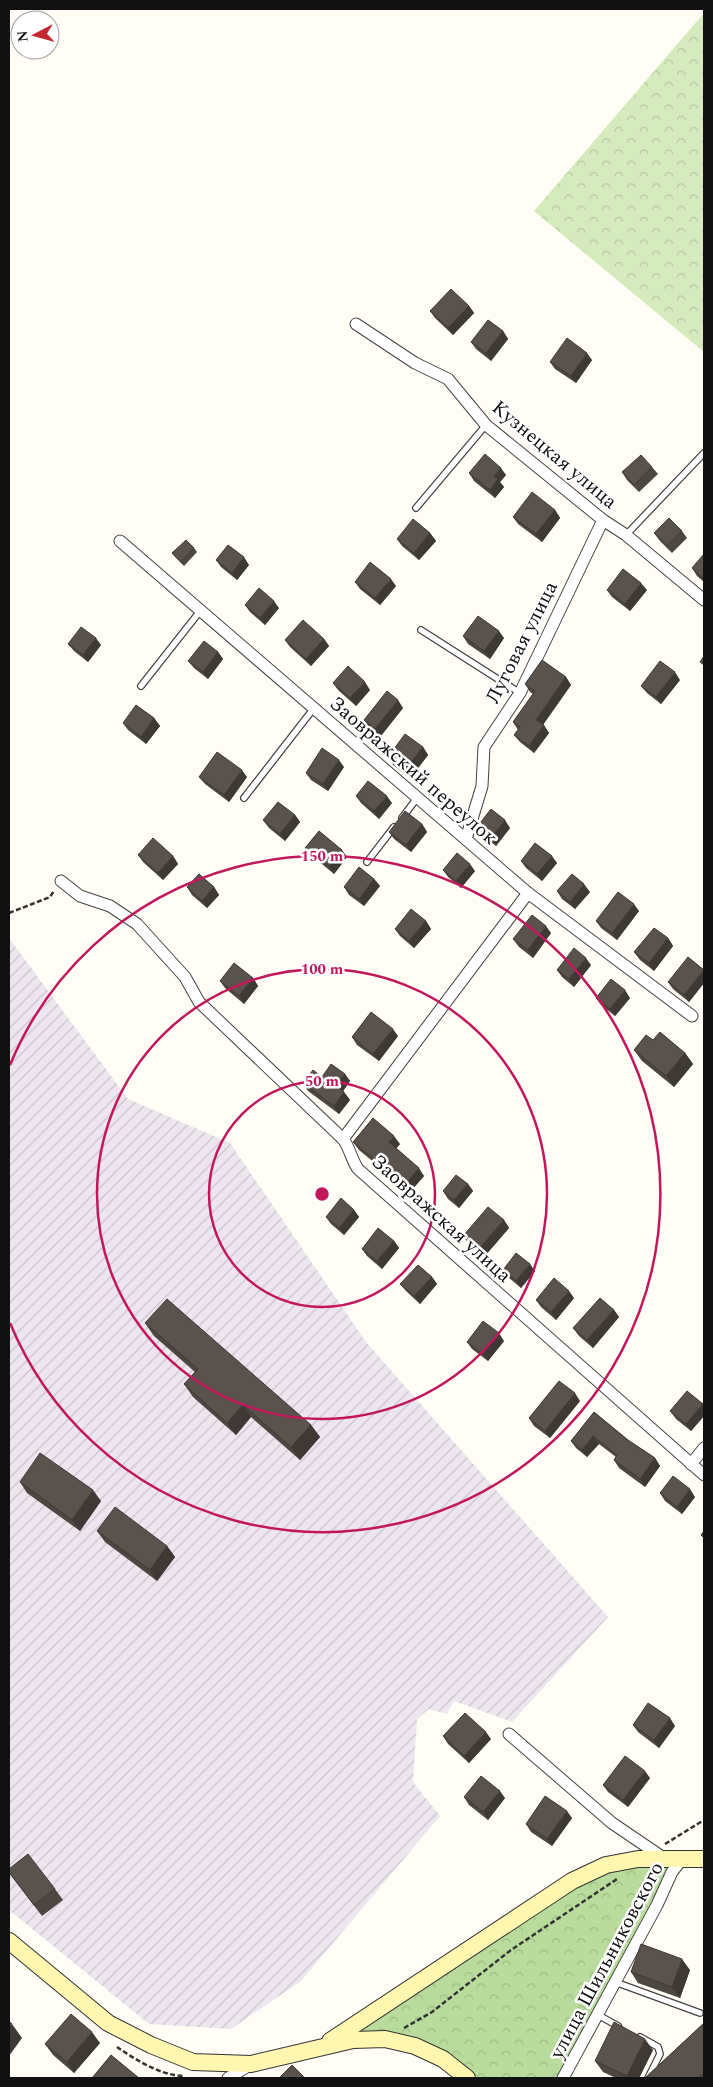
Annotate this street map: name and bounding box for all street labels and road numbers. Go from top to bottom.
street label: Кузнецкая улица [485,393,624,516]
street label: Луговая улица [478,576,566,709]
street label: Заовражский переулок [323,689,504,852]
street label: Заовражская улица [365,1147,518,1290]
street label: улица Шильниковского [542,1857,672,2065]

